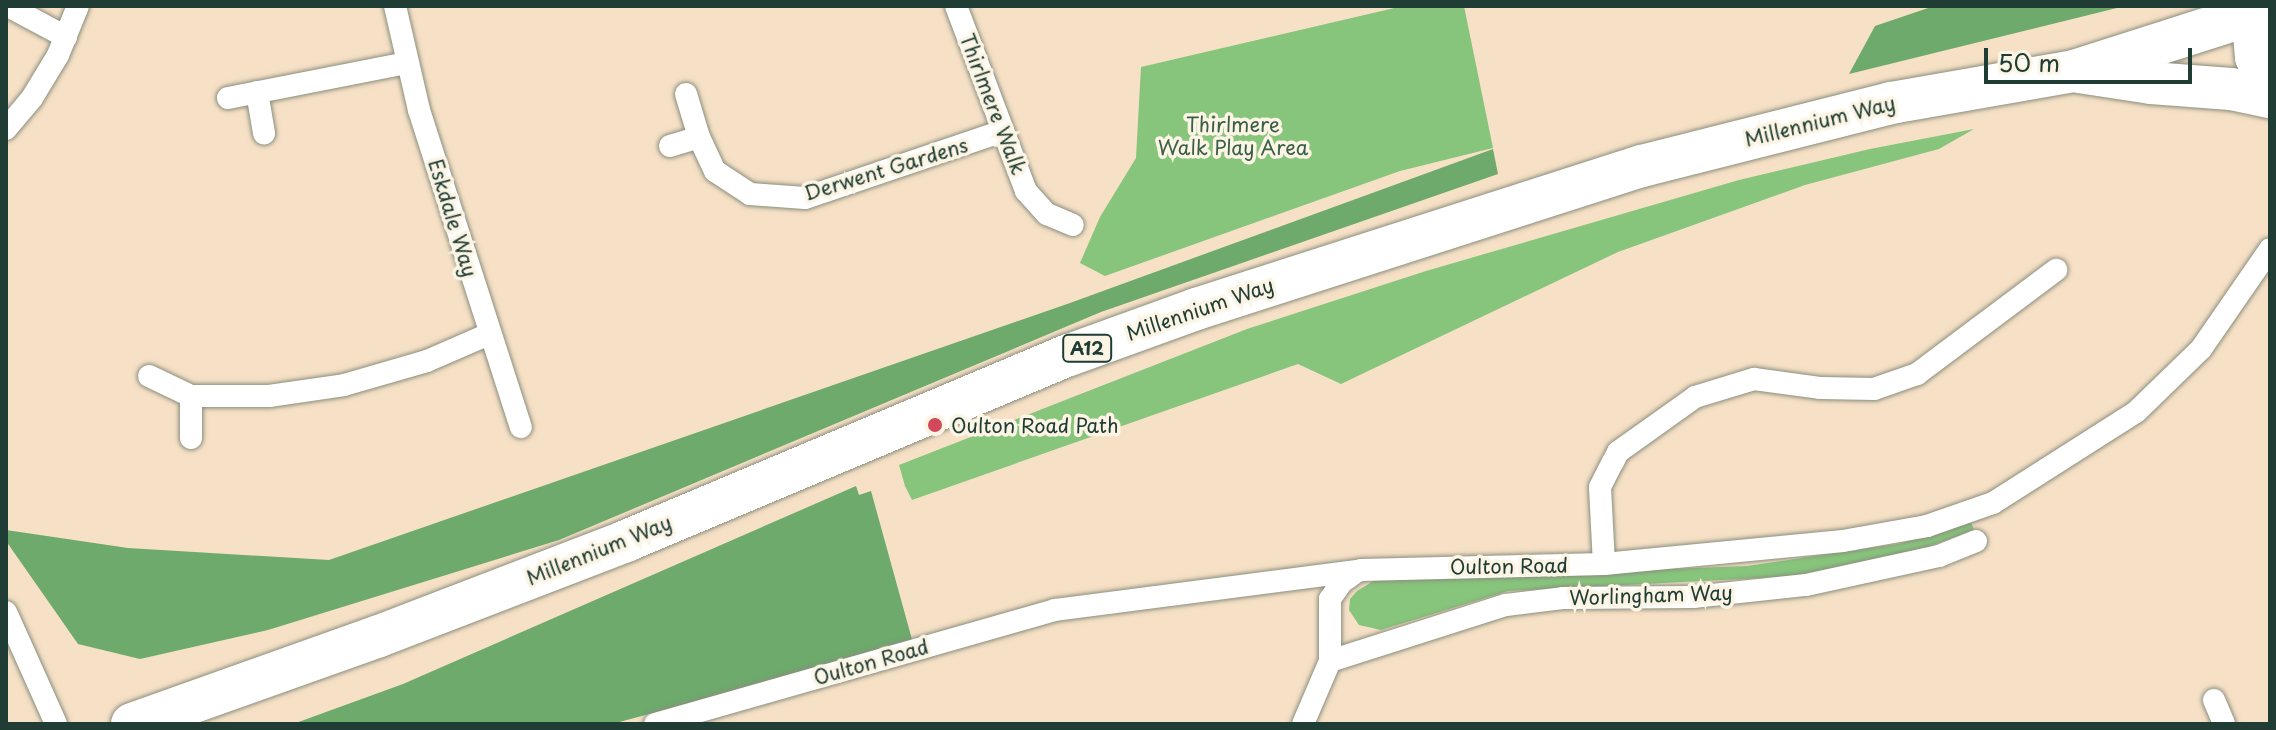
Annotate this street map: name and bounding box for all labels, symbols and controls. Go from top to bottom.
street label: Thirlmere Walk [955,29,1031,179]
scale bar [1988,32,2196,82]
text: 50 m [1998,44,2060,80]
street label: Millennium Way [1742,91,1898,151]
park label: Thirlmere Walk Play Area [1157,113,1309,160]
street label: Derwent Gardens [802,133,970,205]
street label: Eskdale Way [424,156,482,280]
street label: Millennium Way [1123,272,1277,346]
road number: A12 [1061,334,1113,362]
place label: Oulton Road Path [951,413,1119,437]
marker: Oulton Road Path [926,416,944,434]
street label: Millennium Way [523,510,675,590]
street label: Oulton Road [1450,553,1568,579]
street label: Worlingham Way [1568,580,1734,610]
street label: Oulton Road [811,634,931,690]

